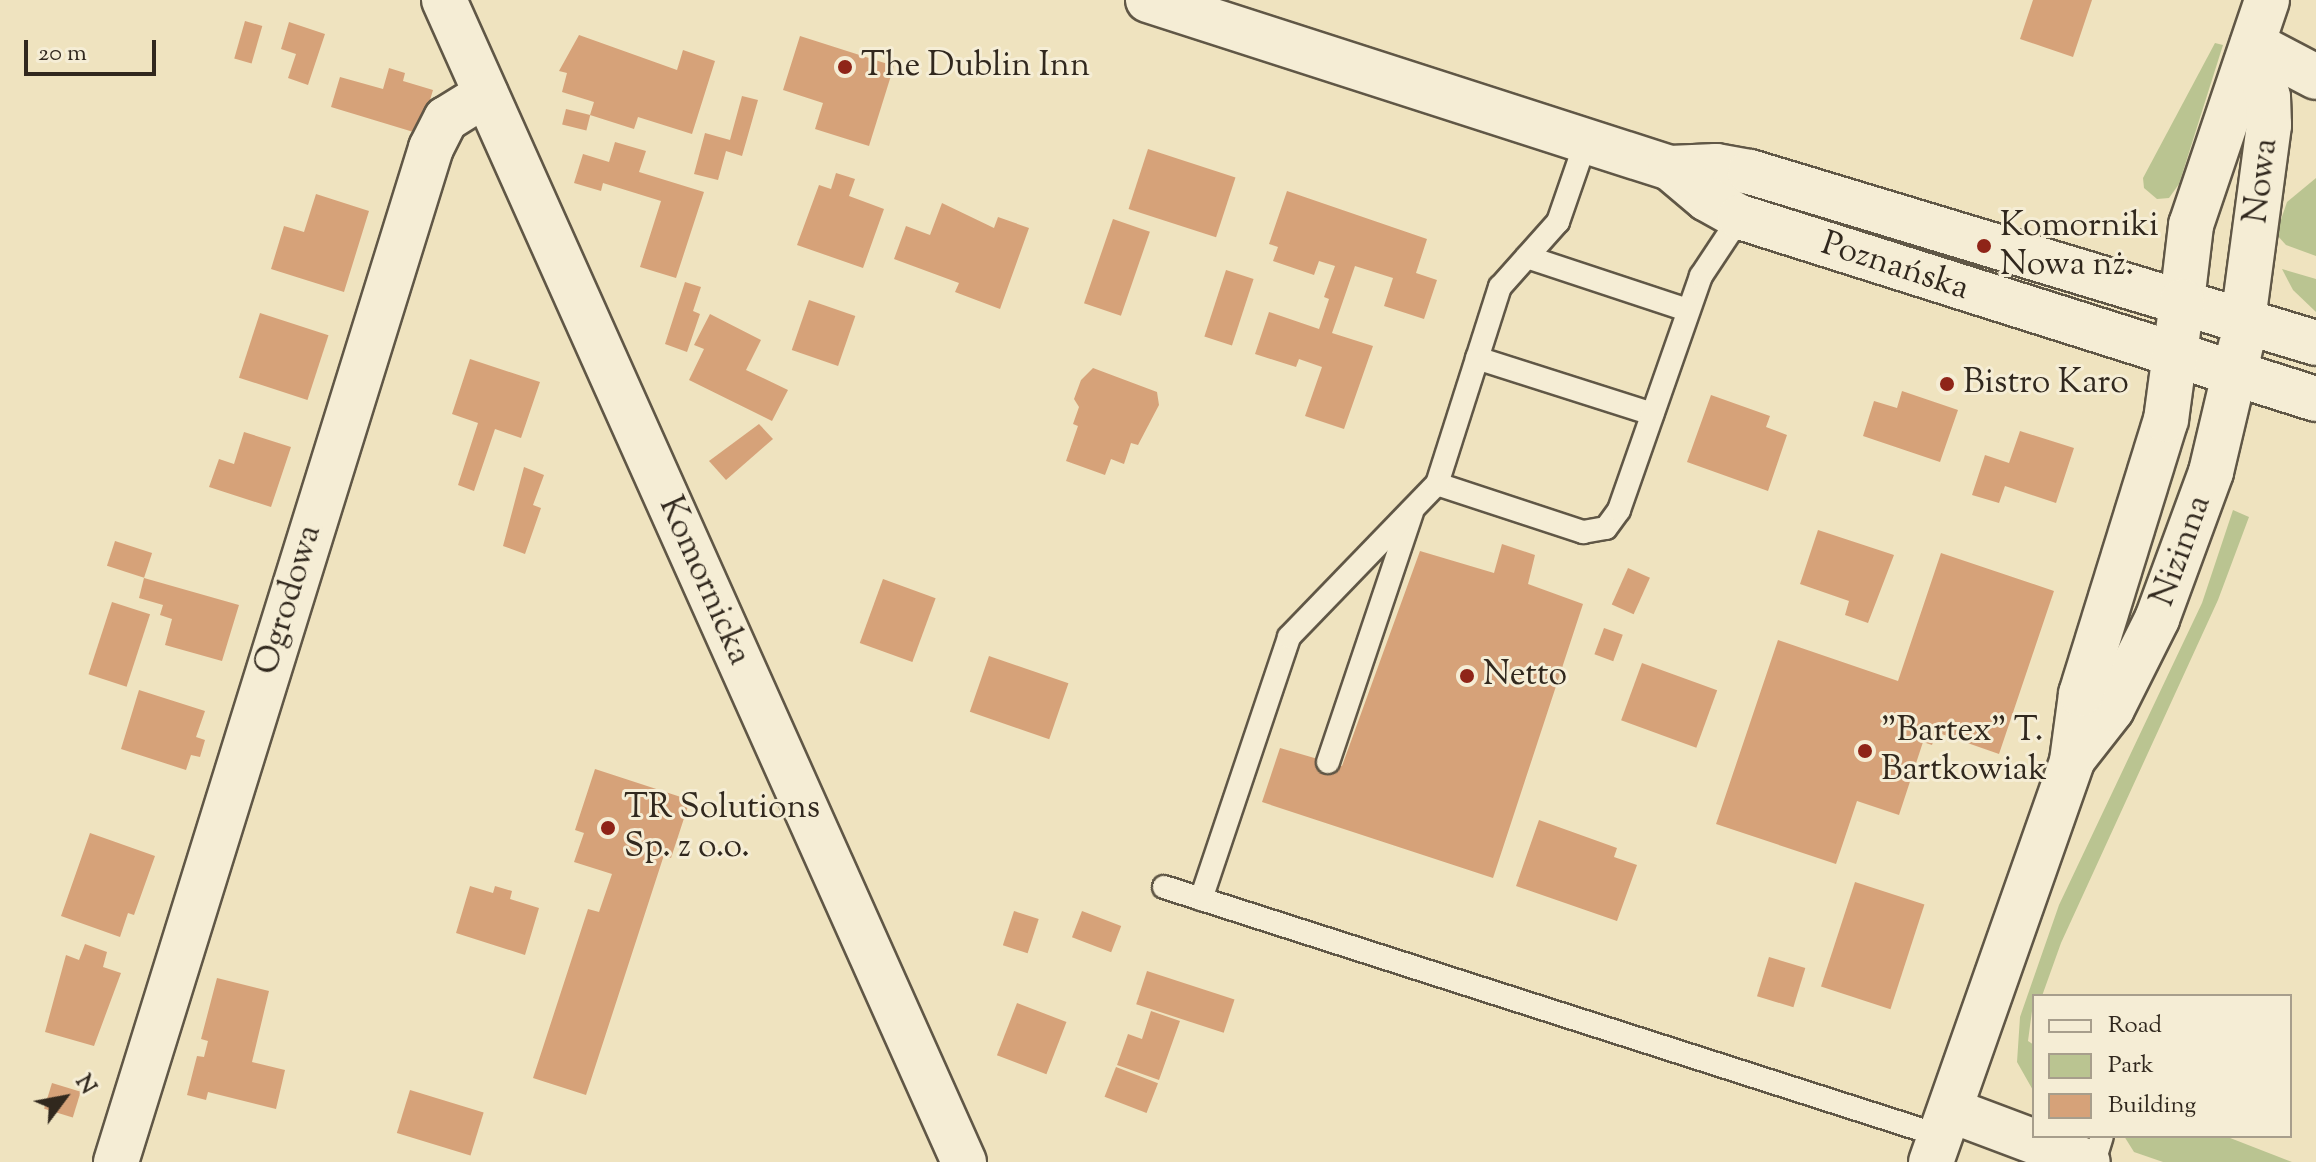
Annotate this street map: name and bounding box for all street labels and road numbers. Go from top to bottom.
street label: Nowa [2237,136,2287,226]
street label: Poznańska [1816,224,1974,310]
street label: Nizinna [2143,490,2221,612]
street label: Komornicka [649,491,759,671]
street label: Ogrodowa [247,520,331,680]

